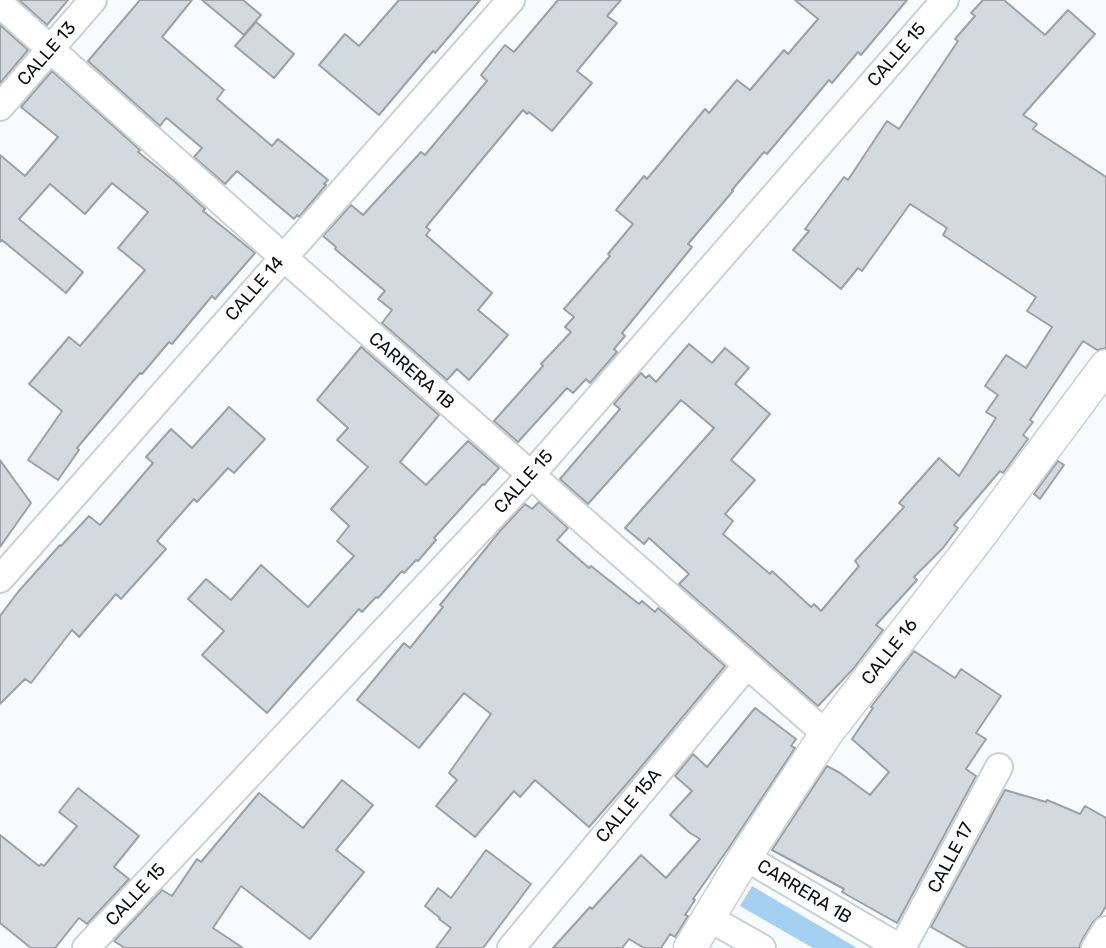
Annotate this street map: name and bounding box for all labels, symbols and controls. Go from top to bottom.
street label: CALLE 13 [13,17,81,91]
street label: CALLE 15 [863,19,931,91]
street label: CALLE 14 [221,252,289,326]
street label: CARRERA 1B [364,328,458,414]
street label: CALLE 15 [490,446,558,518]
street label: CALLE 16 [857,615,923,689]
street label: CALLE 15A [592,765,666,847]
street label: CALLE 17 [924,819,978,897]
street label: CARRERA 1B [753,855,855,929]
street label: CALLE 15 [102,859,170,931]

